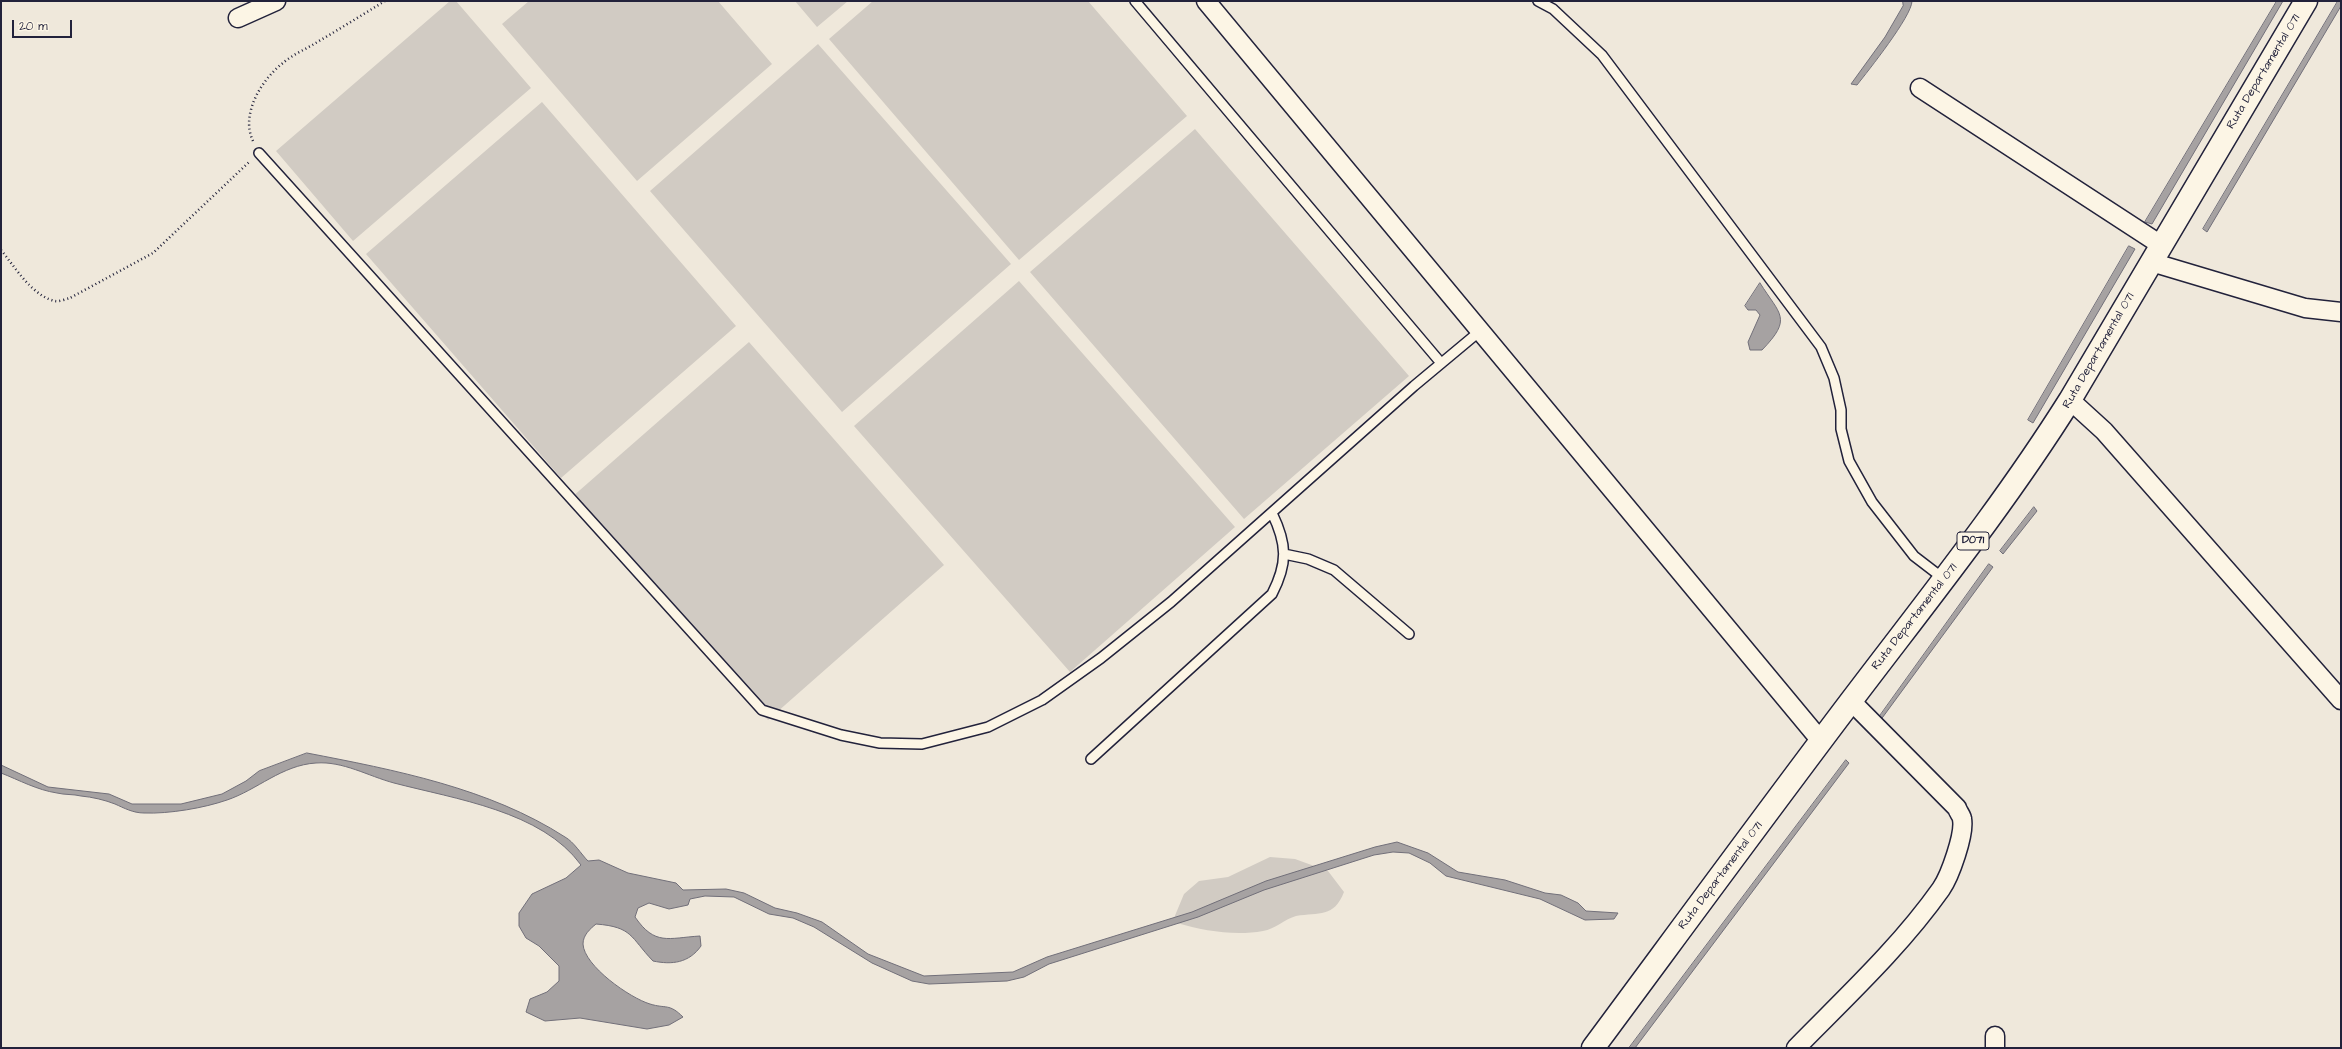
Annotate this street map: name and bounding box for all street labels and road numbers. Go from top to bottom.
street label: Ruta Departamental 071 [2224,12,2304,132]
street label: Ruta Departamental 071 [2060,291,2138,411]
road number: D071 [1957,532,1989,550]
street label: Ruta Departamental 071 [1869,561,1961,673]
street label: Ruta Departamental 071 [1676,819,1766,933]

